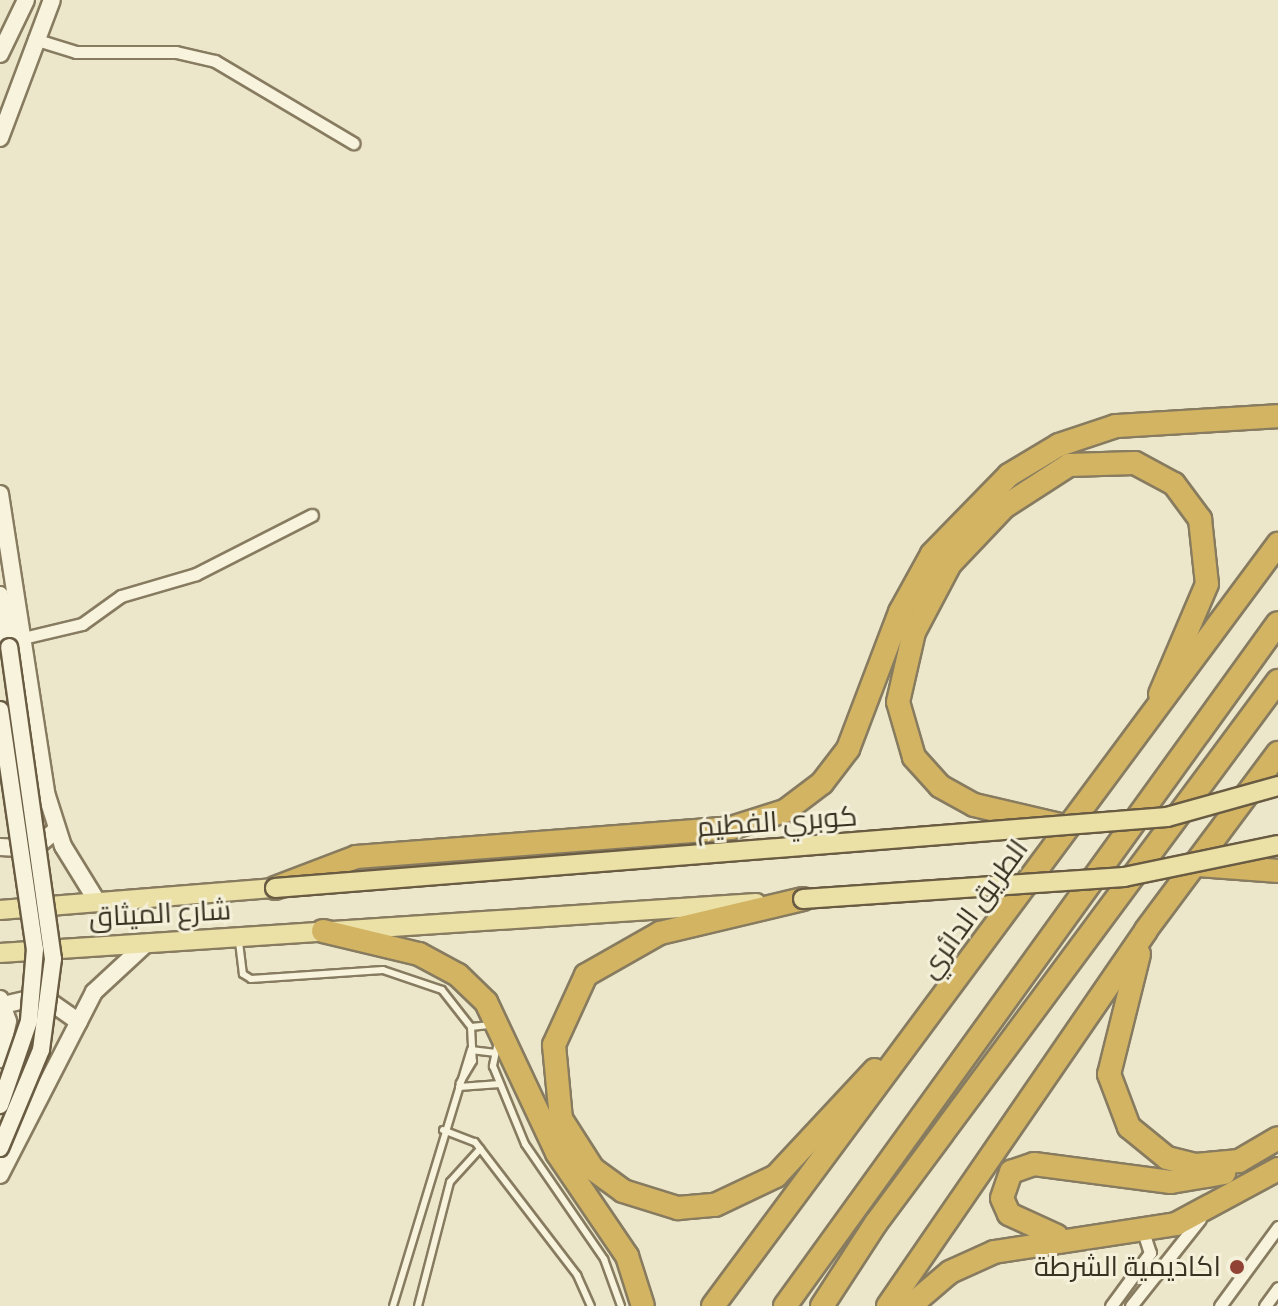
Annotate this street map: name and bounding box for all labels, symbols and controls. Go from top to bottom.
street label: كوبري الفطيم [696,800,858,844]
street label: الطريق الدائري [912,833,1036,985]
street label: شارع الميثاق [88,893,232,935]
place label: اكاديمية الشرطة [1034,1250,1221,1284]
marker: اكاديمية الشرطة [1228,1258,1246,1276]

